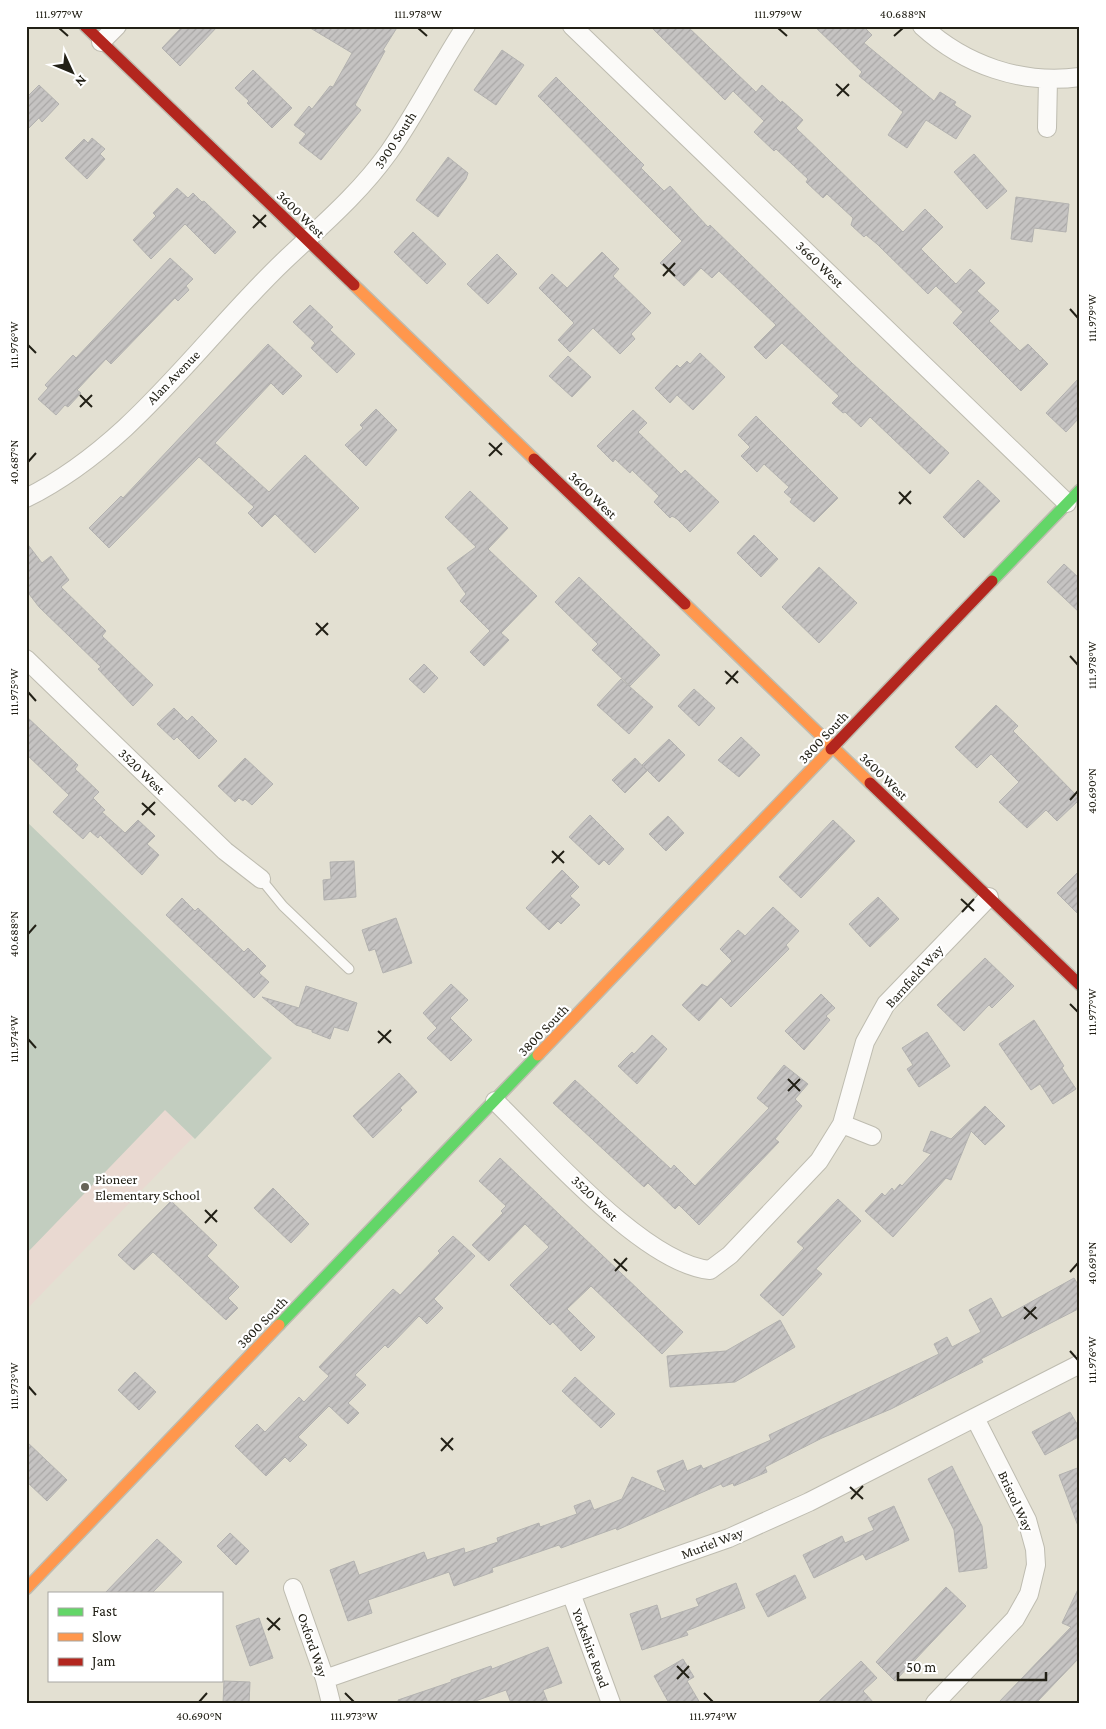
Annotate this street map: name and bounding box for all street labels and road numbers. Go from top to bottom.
street label: 3900 South [371,108,420,172]
street label: 3600 West [274,187,329,241]
street label: 3660 West [793,237,847,291]
street label: Alan Avenue [143,346,203,408]
street label: 3600 West [566,468,621,522]
street label: 3800 South [795,707,852,766]
street label: 3520 West [115,745,169,797]
street label: 3600 West [857,749,912,803]
street label: Barnfield Way [882,941,947,1011]
street label: 3800 South [514,1000,572,1059]
street label: 3520 West [568,1172,622,1224]
street label: 3800 South [233,1292,291,1351]
street label: Bristol Way [995,1468,1037,1534]
street label: Muriel Way [679,1524,746,1562]
street label: Yorkshire Road [569,1606,613,1691]
street label: Oxford Way [295,1611,332,1680]

